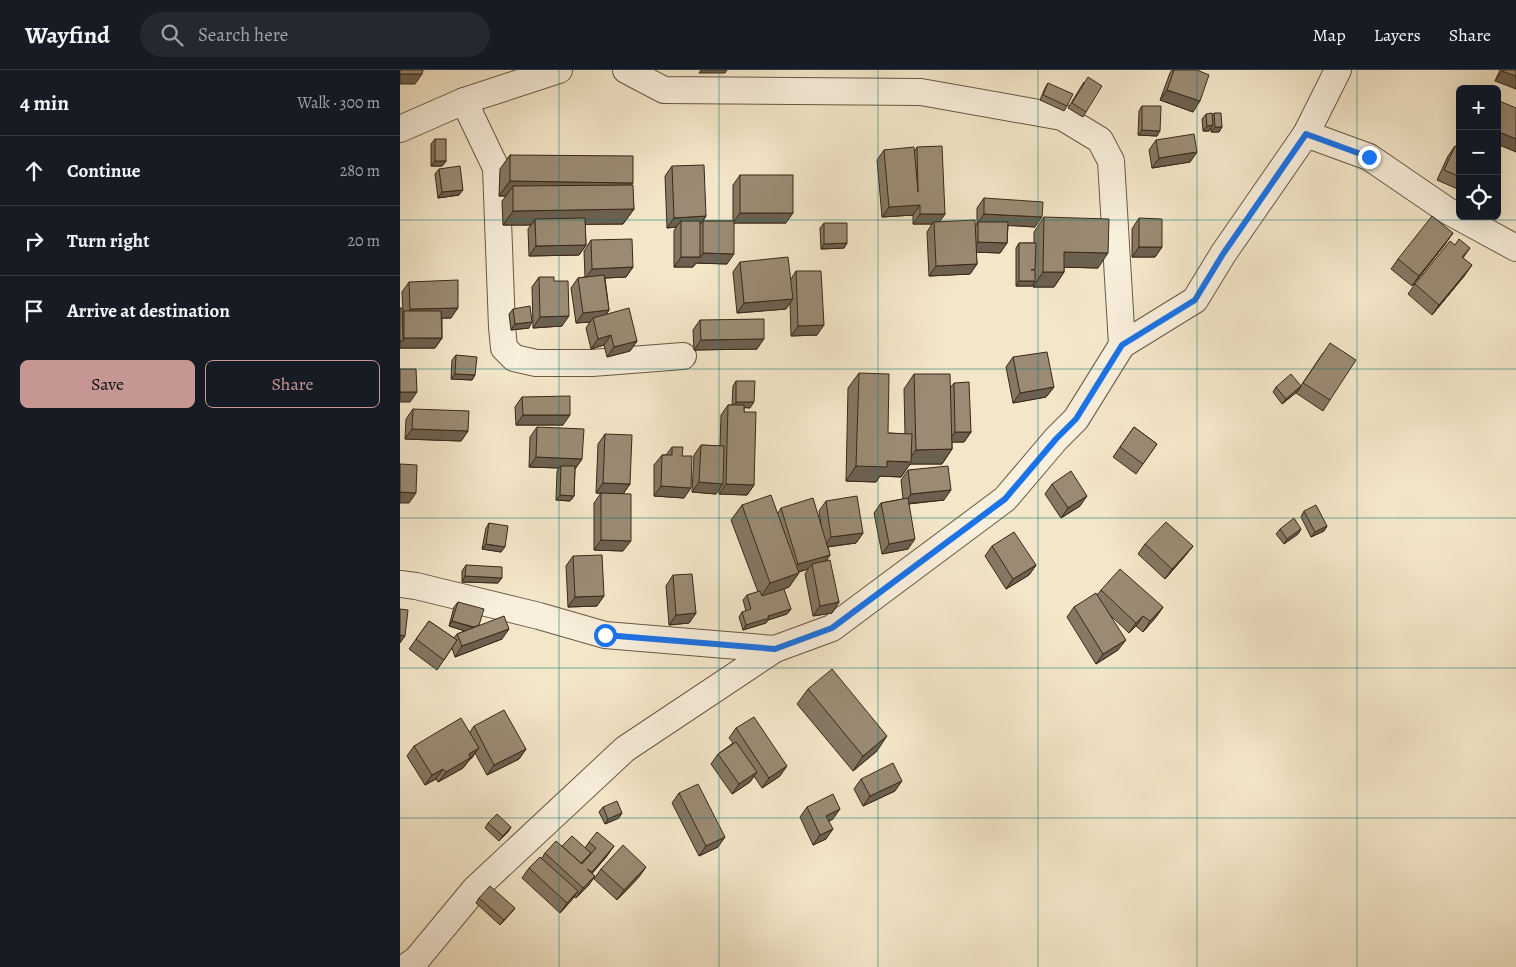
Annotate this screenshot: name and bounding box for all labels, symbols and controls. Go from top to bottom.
search box [140,12,490,57]
text: Wayfind [25,19,110,51]
icon: search [158,21,186,49]
text: Search here [198,22,288,48]
text: Map [1313,23,1346,47]
text: Layers [1374,23,1421,47]
text: Share [1449,23,1491,47]
map controls [1456,85,1501,220]
button: + [1456,85,1501,130]
text: 4 min [20,89,69,117]
text: Walk · 300 m [297,92,380,114]
button: − [1456,130,1501,175]
route end [1358,146,1381,169]
icon: ahead [20,157,48,185]
text: Continue [67,158,141,184]
text: 280 m [340,160,380,182]
button: locate [1456,175,1501,220]
icon: right [20,227,48,255]
text: Turn right [67,228,149,254]
text: 20 m [347,230,380,252]
icon: arrive [20,297,48,325]
text: Arrive at destination [67,298,230,324]
button: Save [20,360,195,408]
button: Share [205,360,380,408]
route start [594,624,617,647]

